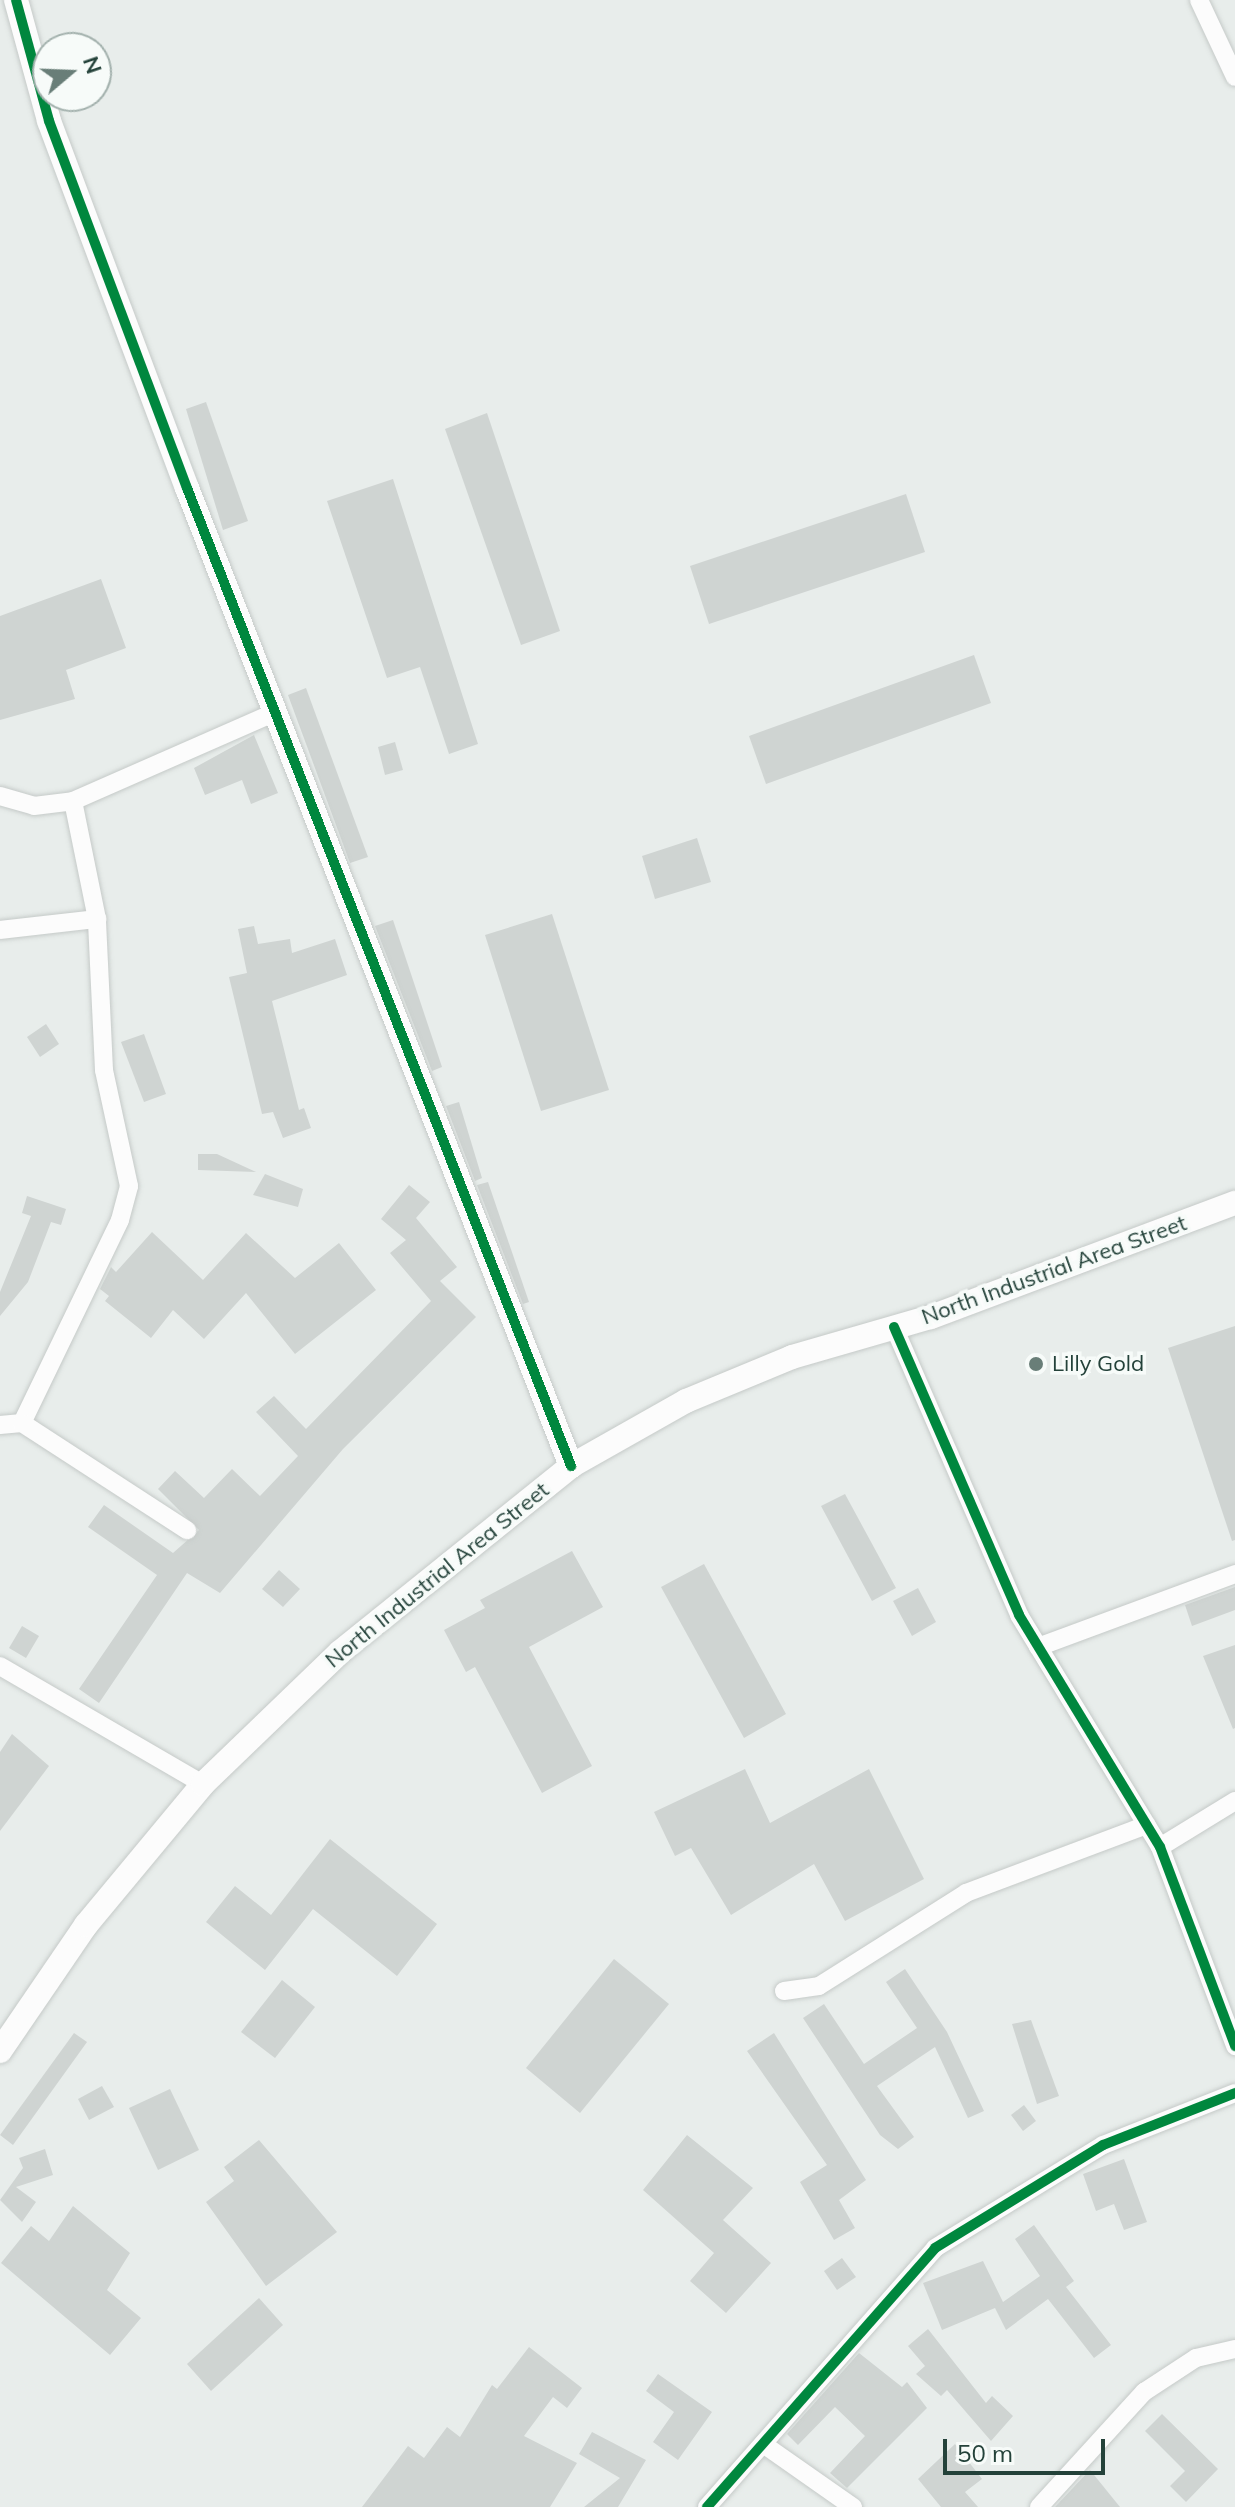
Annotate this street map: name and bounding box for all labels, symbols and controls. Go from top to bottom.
north arrow [32,32,112,112]
text: N [77,52,109,77]
street label: North Industrial Area Street [918,1210,1190,1330]
place label: Lilly Gold [1052,1351,1144,1377]
marker: Lilly Gold [1027,1355,1045,1373]
street label: North Industrial Area Street [320,1477,554,1673]
scale bar [947,2423,1109,2473]
text: 50 m [957,2438,1013,2468]

